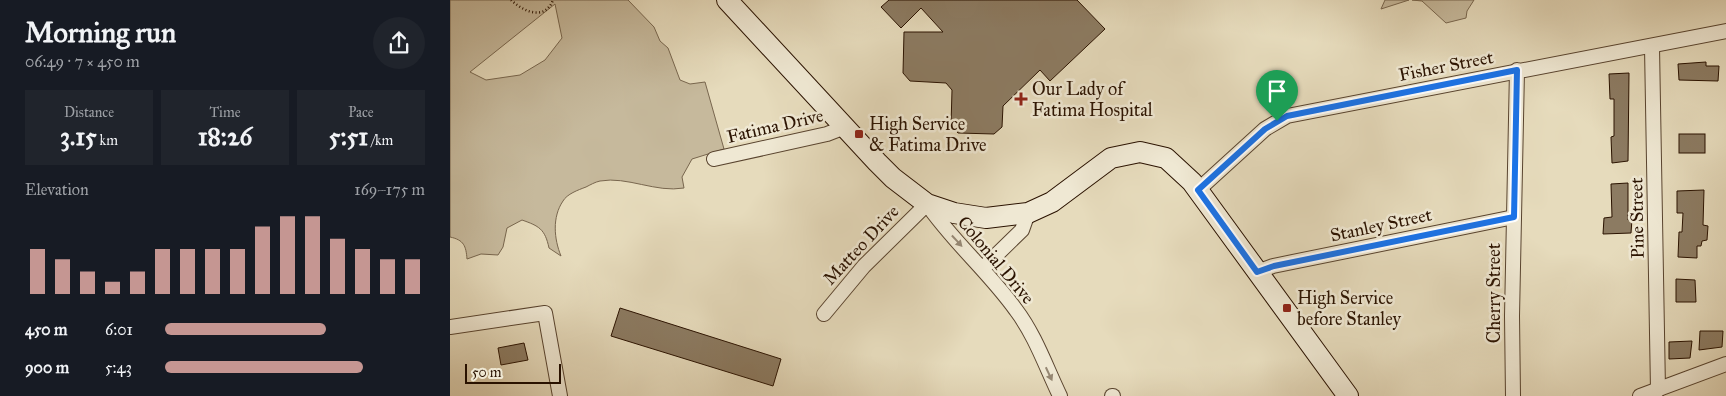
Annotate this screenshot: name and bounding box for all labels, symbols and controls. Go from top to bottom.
text: Morning run [25,15,176,50]
button: share [373,17,425,69]
street label: Fisher Street [1397,46,1496,86]
text: 06:49 · 7 × 450 m [25,52,140,71]
pin [1256,70,1298,121]
icon: arrive [1263,77,1291,105]
place label: Our Lady of Fatima Hospital [1032,78,1153,121]
marker: Our Lady of Fatima Hospital [1014,92,1028,106]
text: Distance [64,104,114,121]
text: Time [210,104,241,121]
text: Pace [348,104,374,121]
street label: Fatima Drive [725,104,825,148]
place label: High Service & Fatima Drive [869,113,987,156]
text: 3.15 [60,121,97,152]
text: 18:26 [198,121,252,152]
text: 5:51 [329,121,368,152]
marker: High Service & Fatima Drive [853,128,865,140]
text: km [97,132,118,149]
text: /km [368,132,393,149]
street label: Pine Street [1625,177,1649,259]
text: Elevation [25,180,89,199]
text: 169–175 m [354,180,425,199]
street label: Matteo Drive [818,201,904,289]
street label: Stanley Street [1328,203,1434,246]
street label: Colonial Drive [953,212,1039,308]
one-way arrow [951,235,963,247]
street label: Cherry Street [1483,242,1505,343]
place label: High Service before Stanley [1297,287,1402,330]
marker: High Service before Stanley [1281,302,1293,314]
text: 450 m [25,320,68,339]
text: 6:01 [105,320,133,339]
text: 900 m [25,358,69,377]
text: 5:43 [105,358,132,377]
scale bar [465,361,561,384]
text: 50 m [472,364,501,381]
one-way arrow [1046,367,1054,381]

